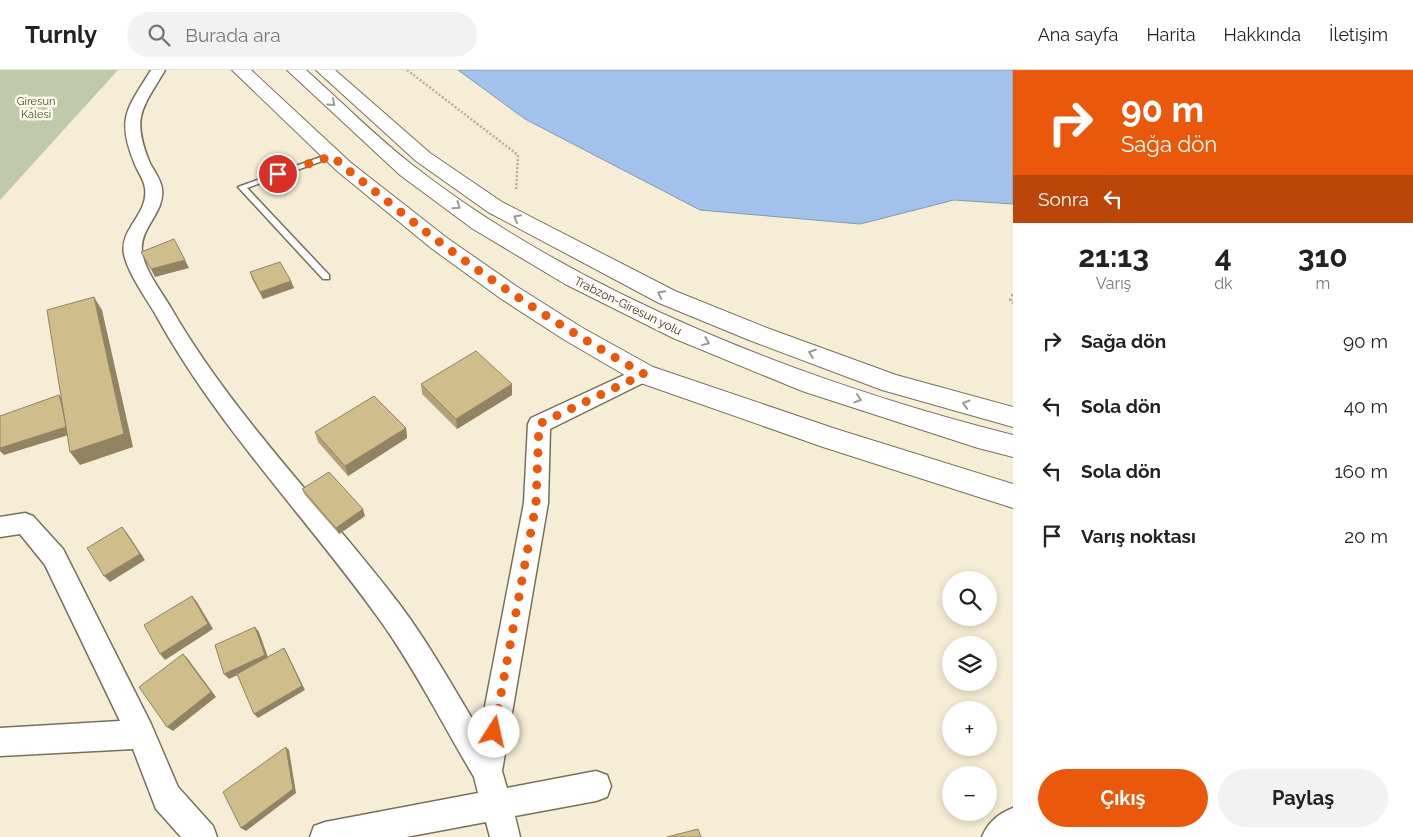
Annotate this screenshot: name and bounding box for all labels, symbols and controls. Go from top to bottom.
search box [127,12,477,57]
text: Turnly [25,20,97,49]
icon: search [145,21,173,49]
text: Burada ara [185,24,281,46]
text: Ana sayfa [1038,24,1118,45]
text: Harita [1146,24,1196,45]
text: Hakkında [1224,24,1301,45]
text: İletişim [1329,24,1388,45]
text: 90 m [1121,89,1204,130]
icon: right [1038,90,1103,155]
park label: Giresun Kalesi [17,95,55,121]
one-way arrow [326,97,335,106]
text: Sağa dön [1121,131,1217,157]
pin [257,153,299,195]
icon: arrive [264,160,292,188]
icon: left [1099,185,1127,213]
text: Sonra [1038,188,1089,210]
one-way arrow [451,200,460,209]
one-way arrow [513,214,522,224]
text: 21:13 [1078,239,1149,274]
text: 4 [1215,239,1232,274]
text: 310 [1298,239,1348,274]
street label: Trabzon-Giresun yolu [572,274,684,338]
text: Varış [1096,274,1131,293]
text: dk [1214,274,1233,293]
text: m [1315,274,1330,293]
one-way arrow [657,290,666,300]
icon: right [1038,327,1066,355]
text: Sağa dön [1081,330,1166,352]
text: 90 m [1343,330,1388,352]
one-way arrow [701,336,710,346]
one-way arrow [808,349,817,359]
icon: left [1038,392,1066,420]
one-way arrow [854,394,862,404]
text: Sola dön [1081,395,1161,417]
text: 40 m [1344,395,1388,417]
one-way arrow [963,399,971,409]
icon: left [1038,457,1066,485]
text: Sola dön [1081,460,1161,482]
text: 160 m [1334,460,1388,482]
icon: arrive [1038,522,1066,550]
text: Varış noktası [1081,525,1196,547]
text: 20 m [1344,525,1388,547]
map controls [942,571,997,821]
button: search [942,571,997,626]
button: layers [942,636,997,691]
button: + [942,701,997,756]
position arrow [467,705,519,757]
button: − [942,766,997,821]
button: Çıkış [1038,769,1208,827]
button: Paylaş [1218,769,1388,827]

